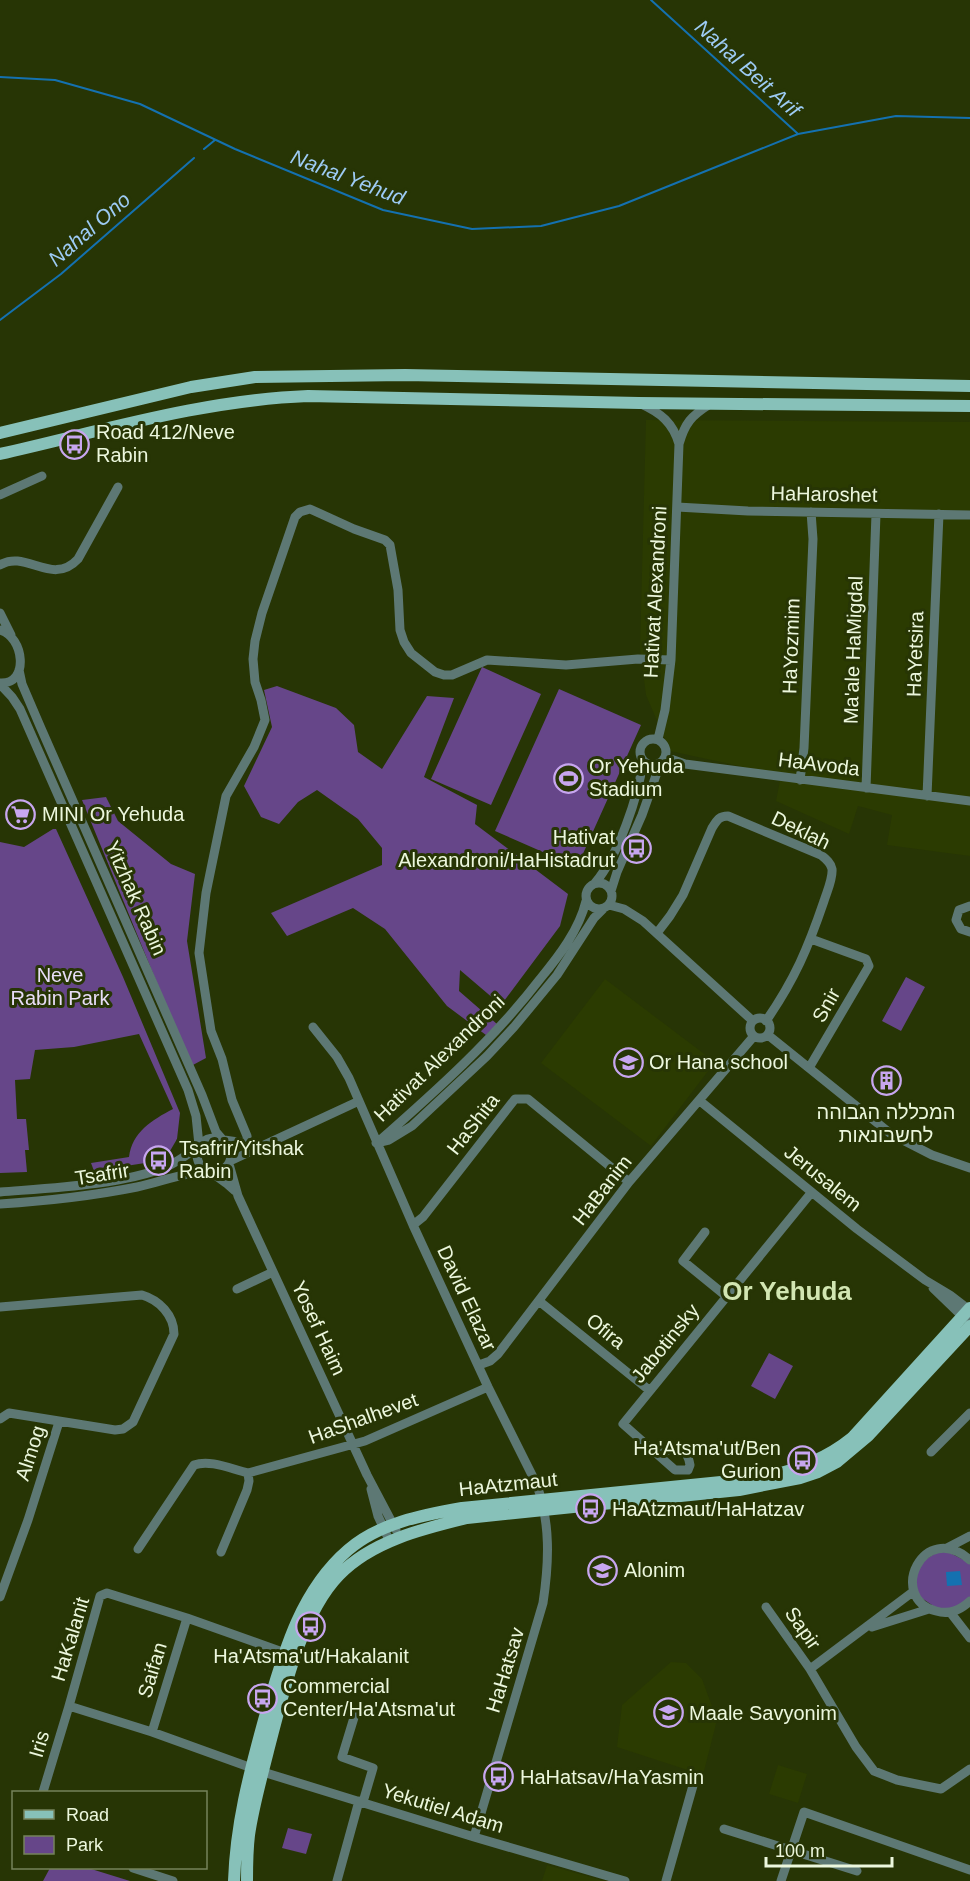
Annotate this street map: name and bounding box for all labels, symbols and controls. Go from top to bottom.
water label: Nahal Beit Arif [691,15,807,123]
water label: Nahal Yehud [288,145,409,210]
water label: Nahal Ono [44,187,135,271]
place label: Road 412/Neve Rabin [96,421,235,466]
bus stop icon: Road 412/Neve Rabin [59,428,91,460]
street label: HaHaroshet [770,482,878,506]
street label: Hativat Alexandroni [640,505,670,679]
street label: Ma'ale HaMigdal [839,575,867,725]
street label: HaYozmim [778,598,804,694]
street label: HaYetsira [903,610,928,697]
street label: HaAvoda [777,748,862,780]
place label: Or Yehuda Stadium [589,755,684,800]
sports icon: Or Yehuda Stadium [552,762,584,794]
supermarket icon: MINI Or Yehuda [5,798,37,830]
place label: MINI Or Yehuda [42,803,185,825]
street label: Deklah [768,806,834,854]
place label: Hativat Alexandroni/HaHistadrut [398,826,615,871]
bus stop icon: Hativat Alexandroni/HaHistadrut [620,832,652,864]
street label: Yitzhak Rabin [101,837,171,959]
park label: Neve Rabin Park [11,964,110,1009]
street label: Snir [808,984,845,1026]
street label: Hativat Alexandroni [369,990,509,1126]
school or university icon: Or Hana school [612,1046,644,1078]
place label: Or Hana school [649,1051,788,1073]
building icon: המכללה הגבוהה לחשבונאות [870,1065,902,1097]
street label: HaShita [442,1089,504,1159]
place label: המכללה הגבוהה לחשבונאות [817,1101,955,1146]
place label: Tsafrir/Yitshak Rabin [179,1137,305,1182]
street label: Jerusalem [780,1140,866,1216]
bus stop icon: Tsafrir/Yitshak Rabin [142,1144,174,1176]
street label: HaBanim [568,1151,636,1229]
street label: Tsafrir [73,1159,131,1189]
street label: David Elazar [433,1242,501,1354]
district label: Or Yehuda [722,1276,852,1306]
street label: Yosef Haim [288,1277,350,1379]
street label: Jabotinsky [627,1299,703,1387]
street label: Ofira [582,1309,630,1354]
street label: HaShalhevet [305,1388,421,1448]
street label: Almog [11,1423,49,1483]
place label: Ha'Atsma'ut/Ben Gurion [633,1437,781,1482]
bus stop icon: Ha'Atsma'ut/Ben Gurion [786,1444,818,1476]
street label: HaAtzmaut [458,1468,559,1500]
bus stop icon: HaAtzmaut/HaHatzav [575,1493,607,1525]
place label: HaAtzmaut/HaHatzav [612,1498,804,1520]
school or university icon: Alonim [587,1554,619,1586]
place label: Alonim [624,1559,685,1581]
street label: HaKalanit [47,1594,93,1684]
street label: Sapir [781,1603,826,1654]
bus stop icon: Ha'Atsma'ut/Hakalanit [295,1610,327,1642]
street label: HaHatsav [482,1625,528,1715]
street label: Saifan [133,1640,171,1700]
place label: Ha'Atsma'ut/Hakalanit [213,1645,409,1667]
place label: Commercial Center/Ha'Atsma'ut [283,1675,456,1720]
bus stop icon: Commercial Center/Ha'Atsma'ut [246,1682,278,1714]
school or university icon: Maale Savyonim [652,1697,684,1729]
place label: Maale Savyonim [689,1702,837,1724]
street label: Iris [25,1728,53,1760]
bus stop icon: HaHatsav/HaYasmin [483,1761,515,1793]
place label: HaHatsav/HaYasmin [520,1766,704,1788]
street label: Yekutiel Adam [380,1779,506,1837]
legend [12,1791,207,1869]
text: Road [66,1805,109,1825]
scale bar [766,1830,892,1868]
text: Park [66,1835,104,1855]
text: 100 m [775,1841,825,1861]

